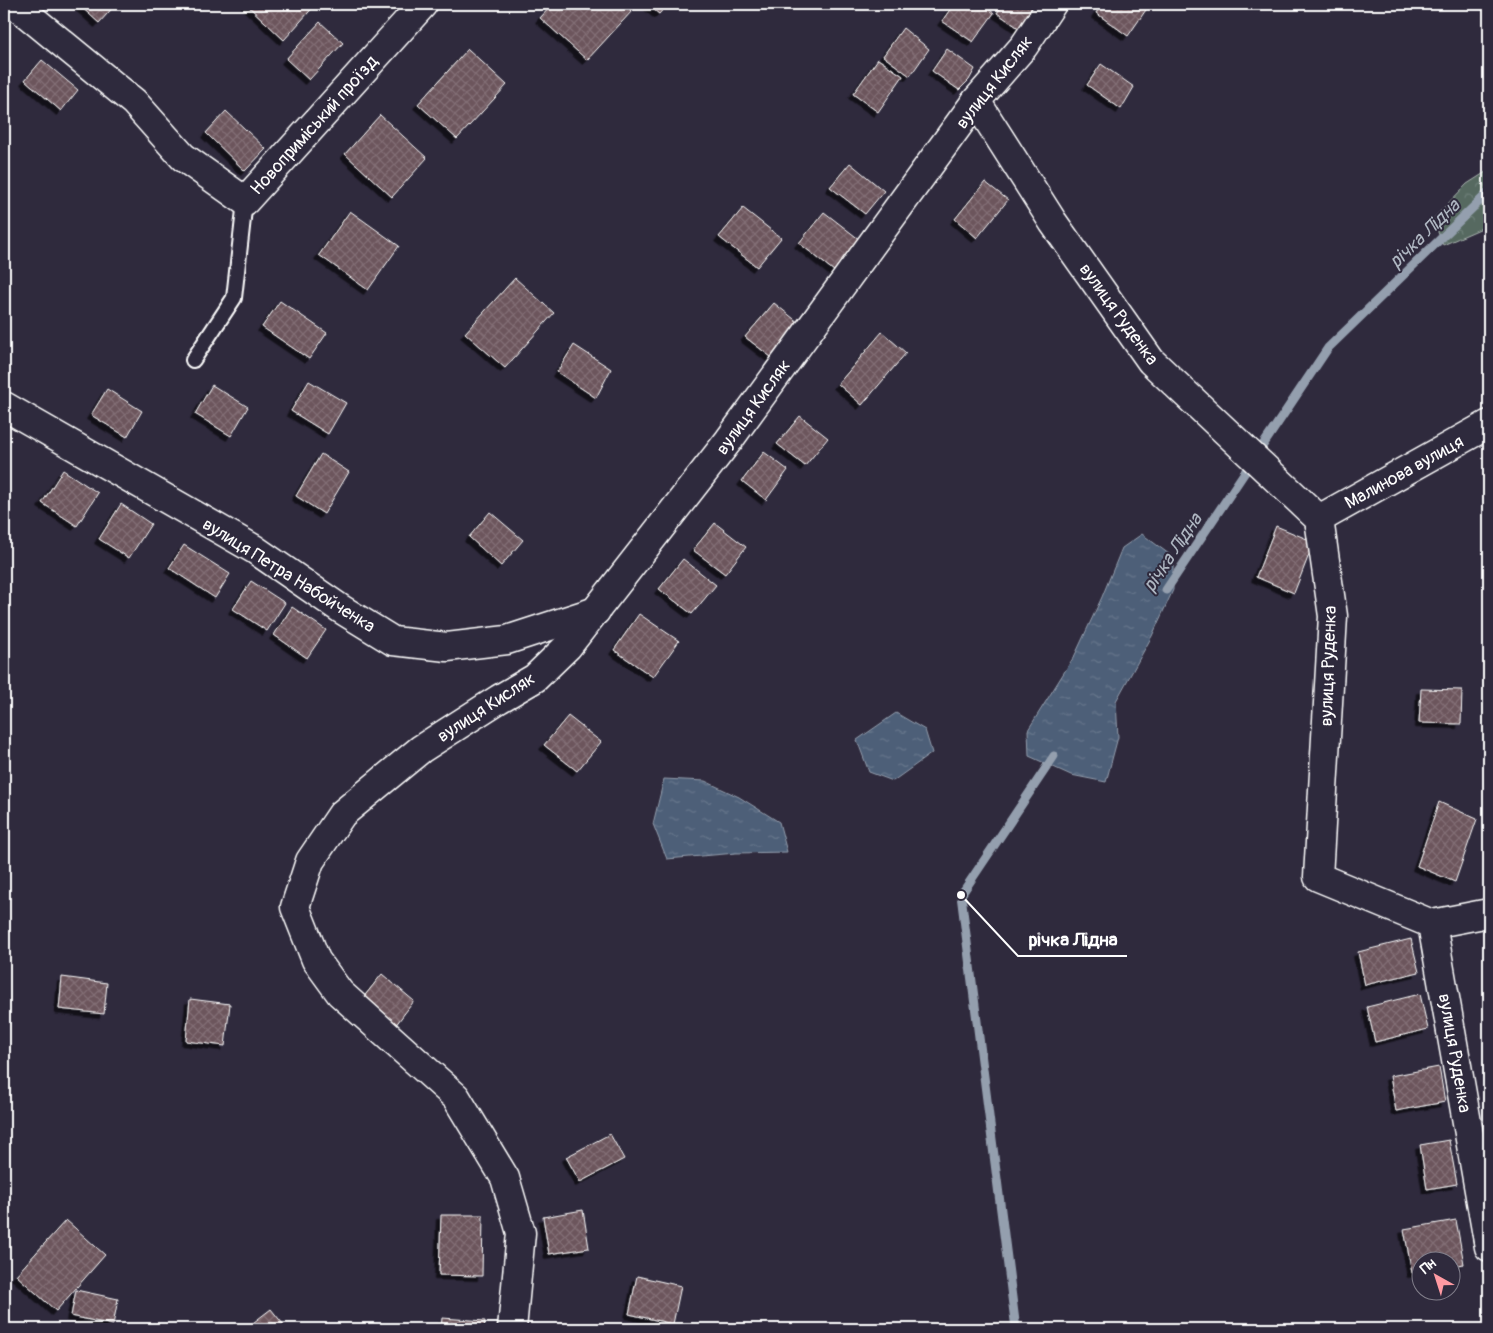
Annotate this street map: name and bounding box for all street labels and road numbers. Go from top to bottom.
street label: вулиця Кисляк [951,31,1038,134]
street label: Новоприміський проїзд [245,50,383,200]
street label: вулиця Руденка [1074,259,1163,370]
street label: вулиця Кисляк [711,355,796,460]
street label: Малинова вулиця [1341,430,1468,515]
street label: вулиця Петра Набойченка [198,513,379,638]
street label: вулиця Руденка [1315,605,1342,727]
street label: вулиця Кисляк [433,667,540,748]
street label: вулиця Руденка [1433,992,1476,1114]

